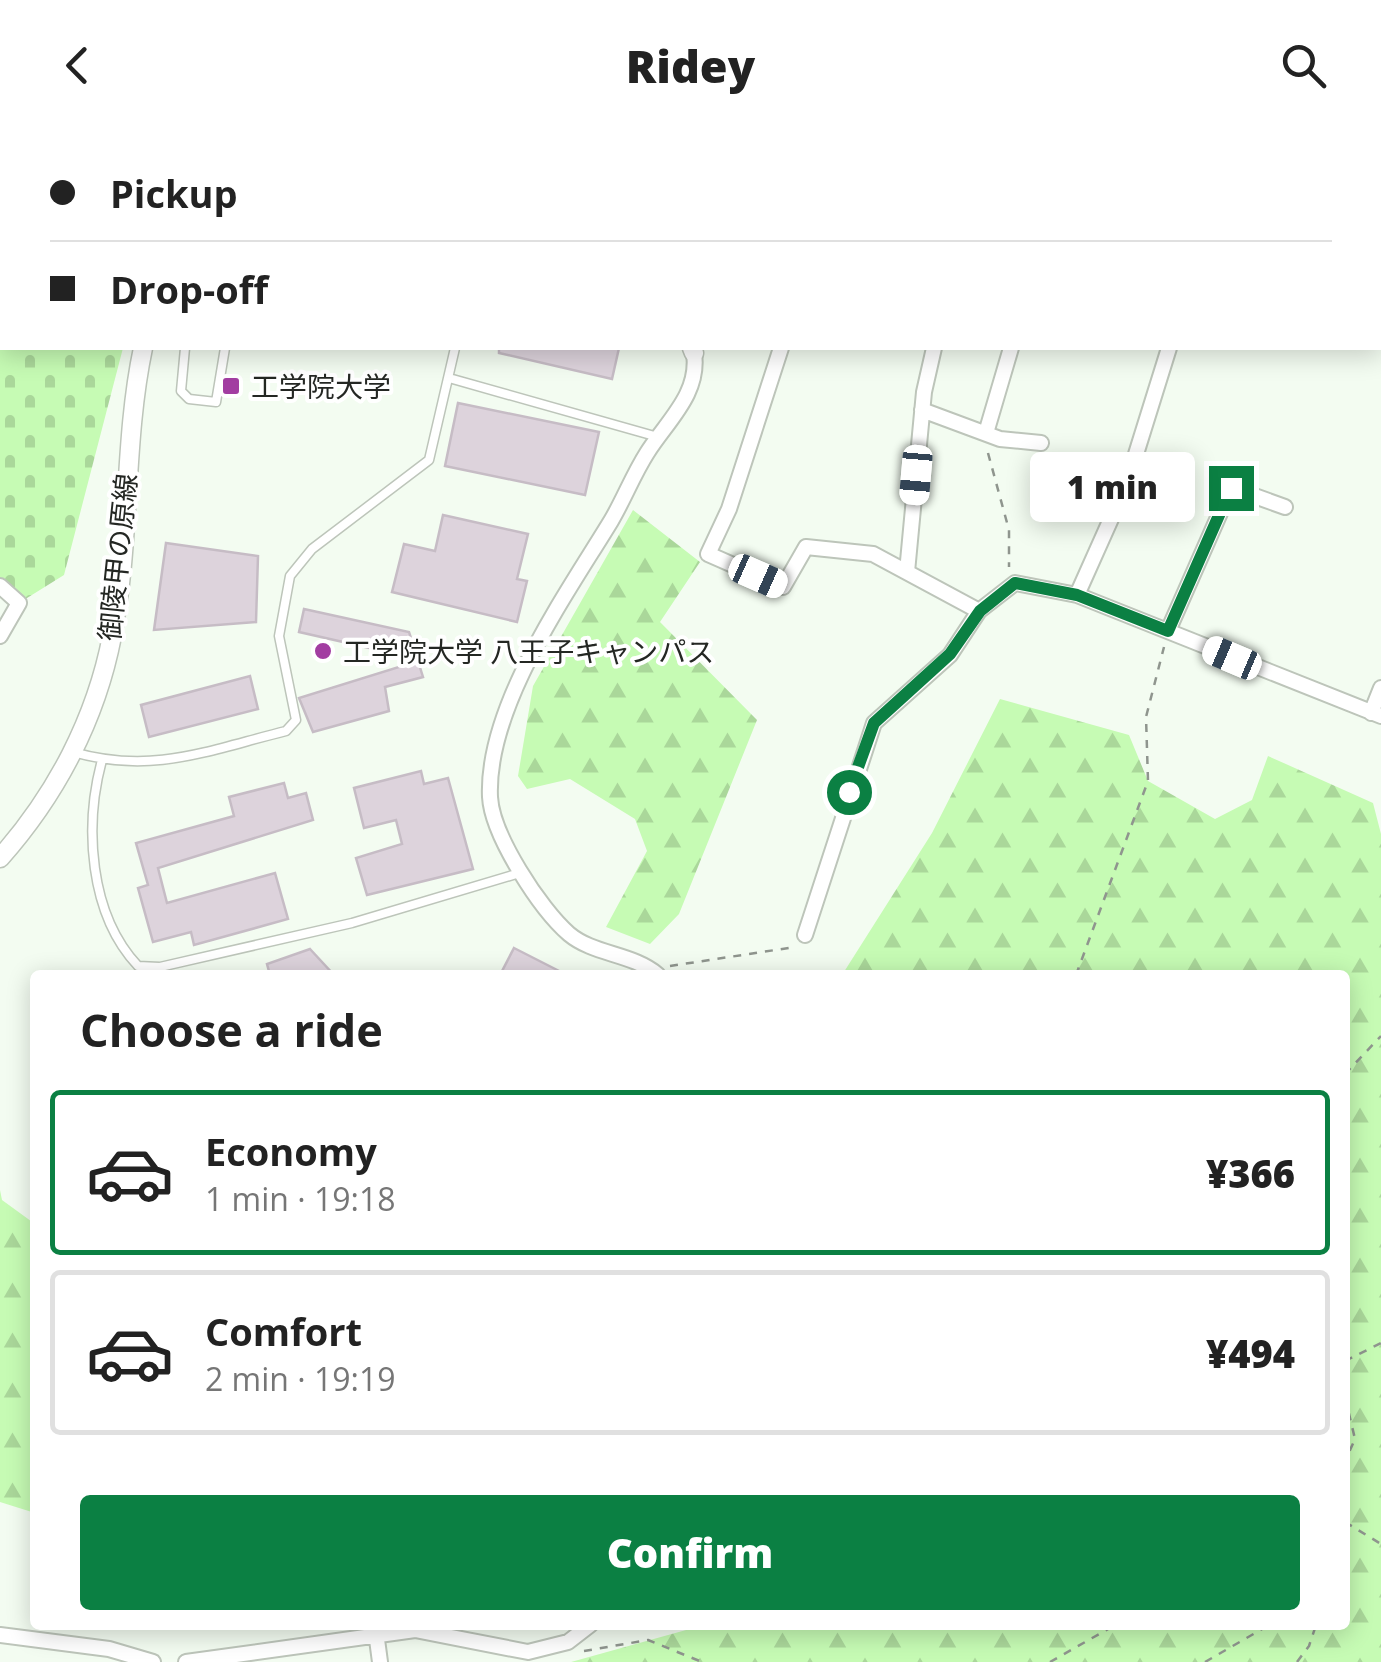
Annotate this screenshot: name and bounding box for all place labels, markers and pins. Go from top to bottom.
place label: 工学院大学 [251,367,391,405]
marker: 工学院大学 [220,375,242,397]
place label: 工学院大学 八王子キャンパス [343,632,714,670]
marker: 工学院大学 八王子キャンパス [312,640,334,662]

